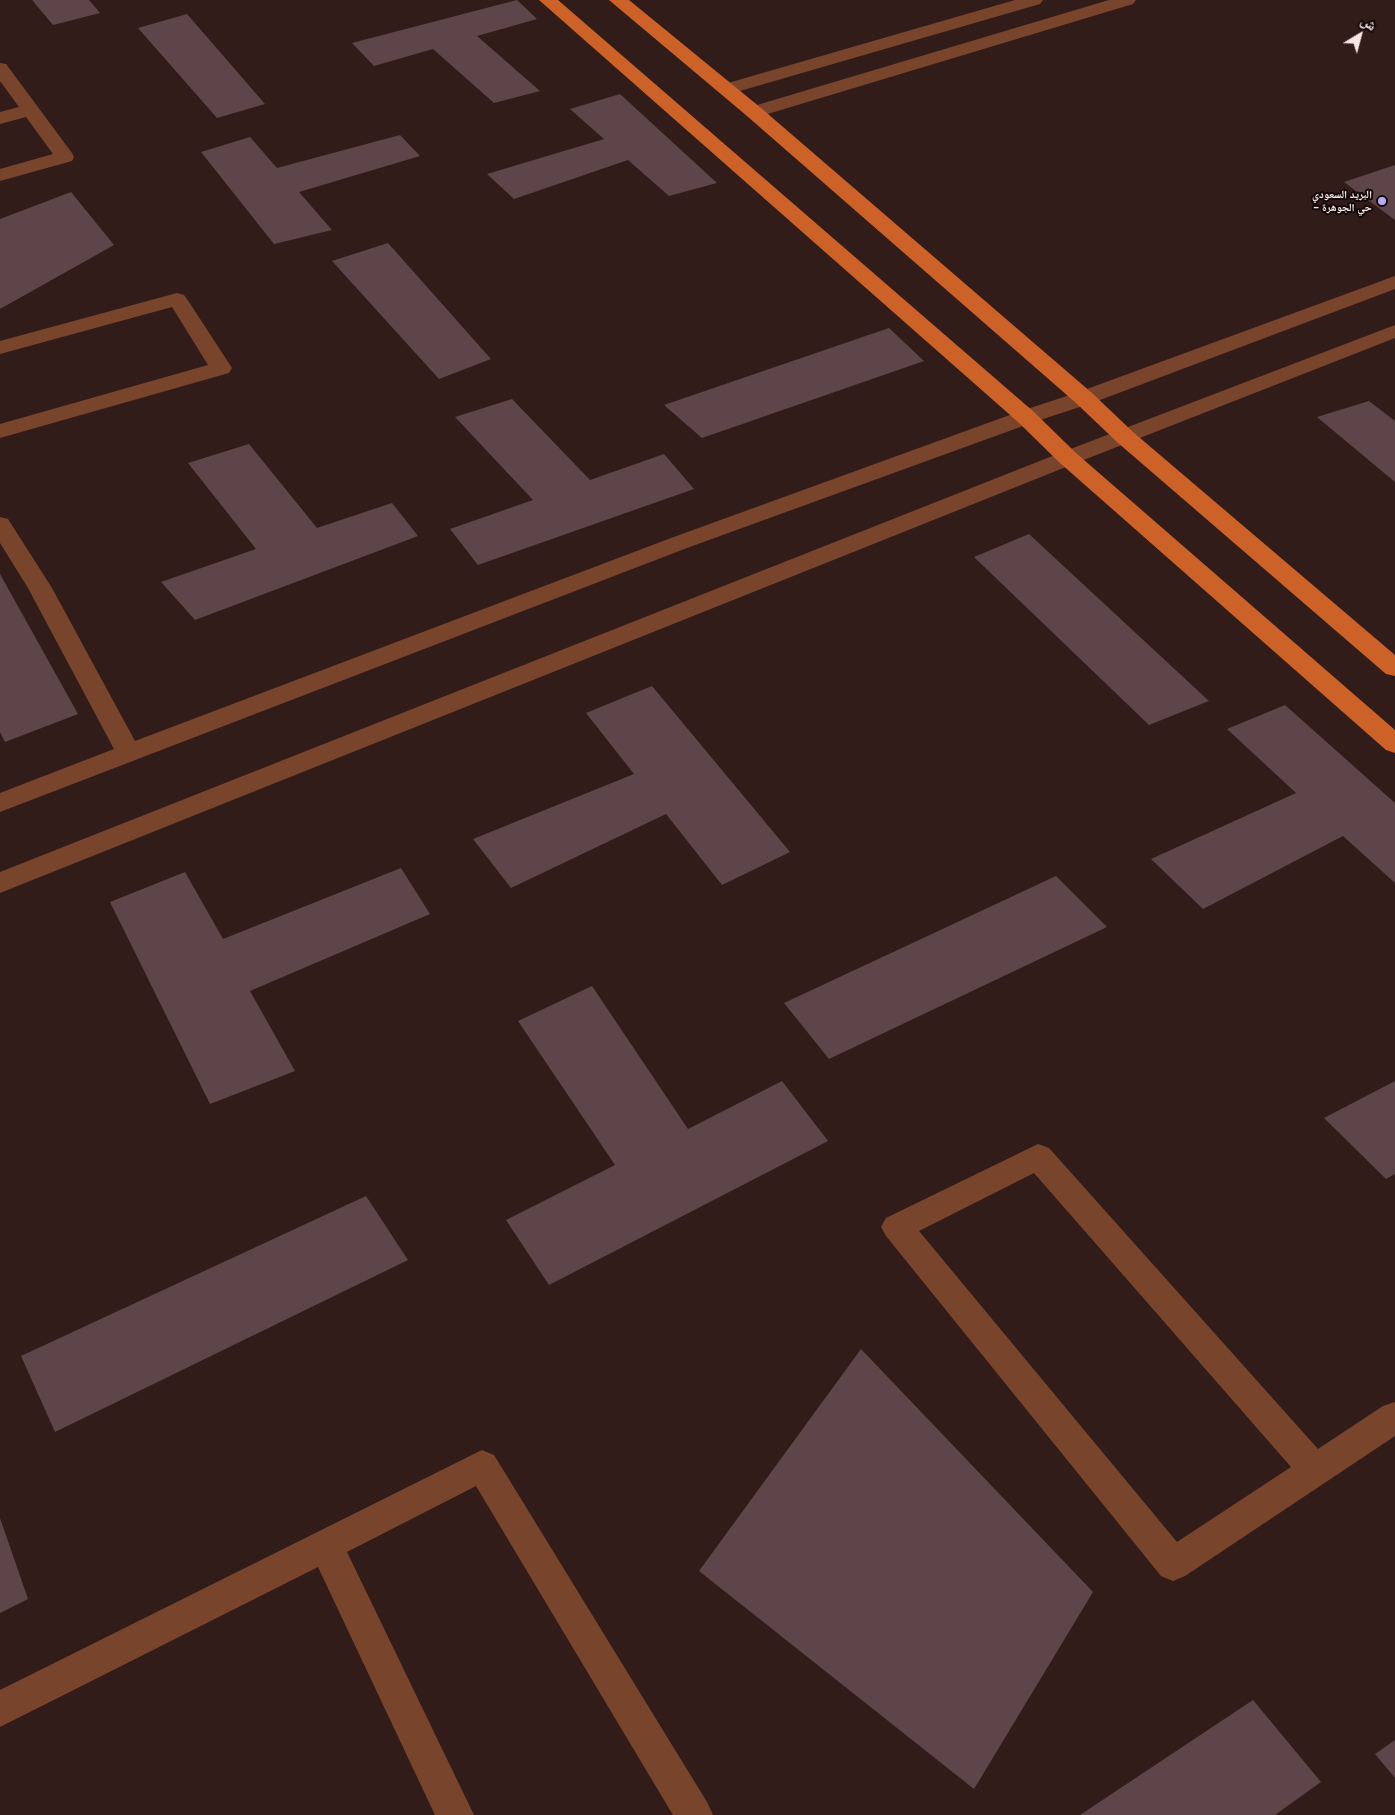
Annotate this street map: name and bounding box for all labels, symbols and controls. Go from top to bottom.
north arrow [1335,10,1385,60]
text: ش [1358,11,1380,35]
place label: البريد السعودي - حي الجوهرة [1312,188,1372,214]
marker: البريد السعودي - حي الجوهرة [1376,195,1388,207]

